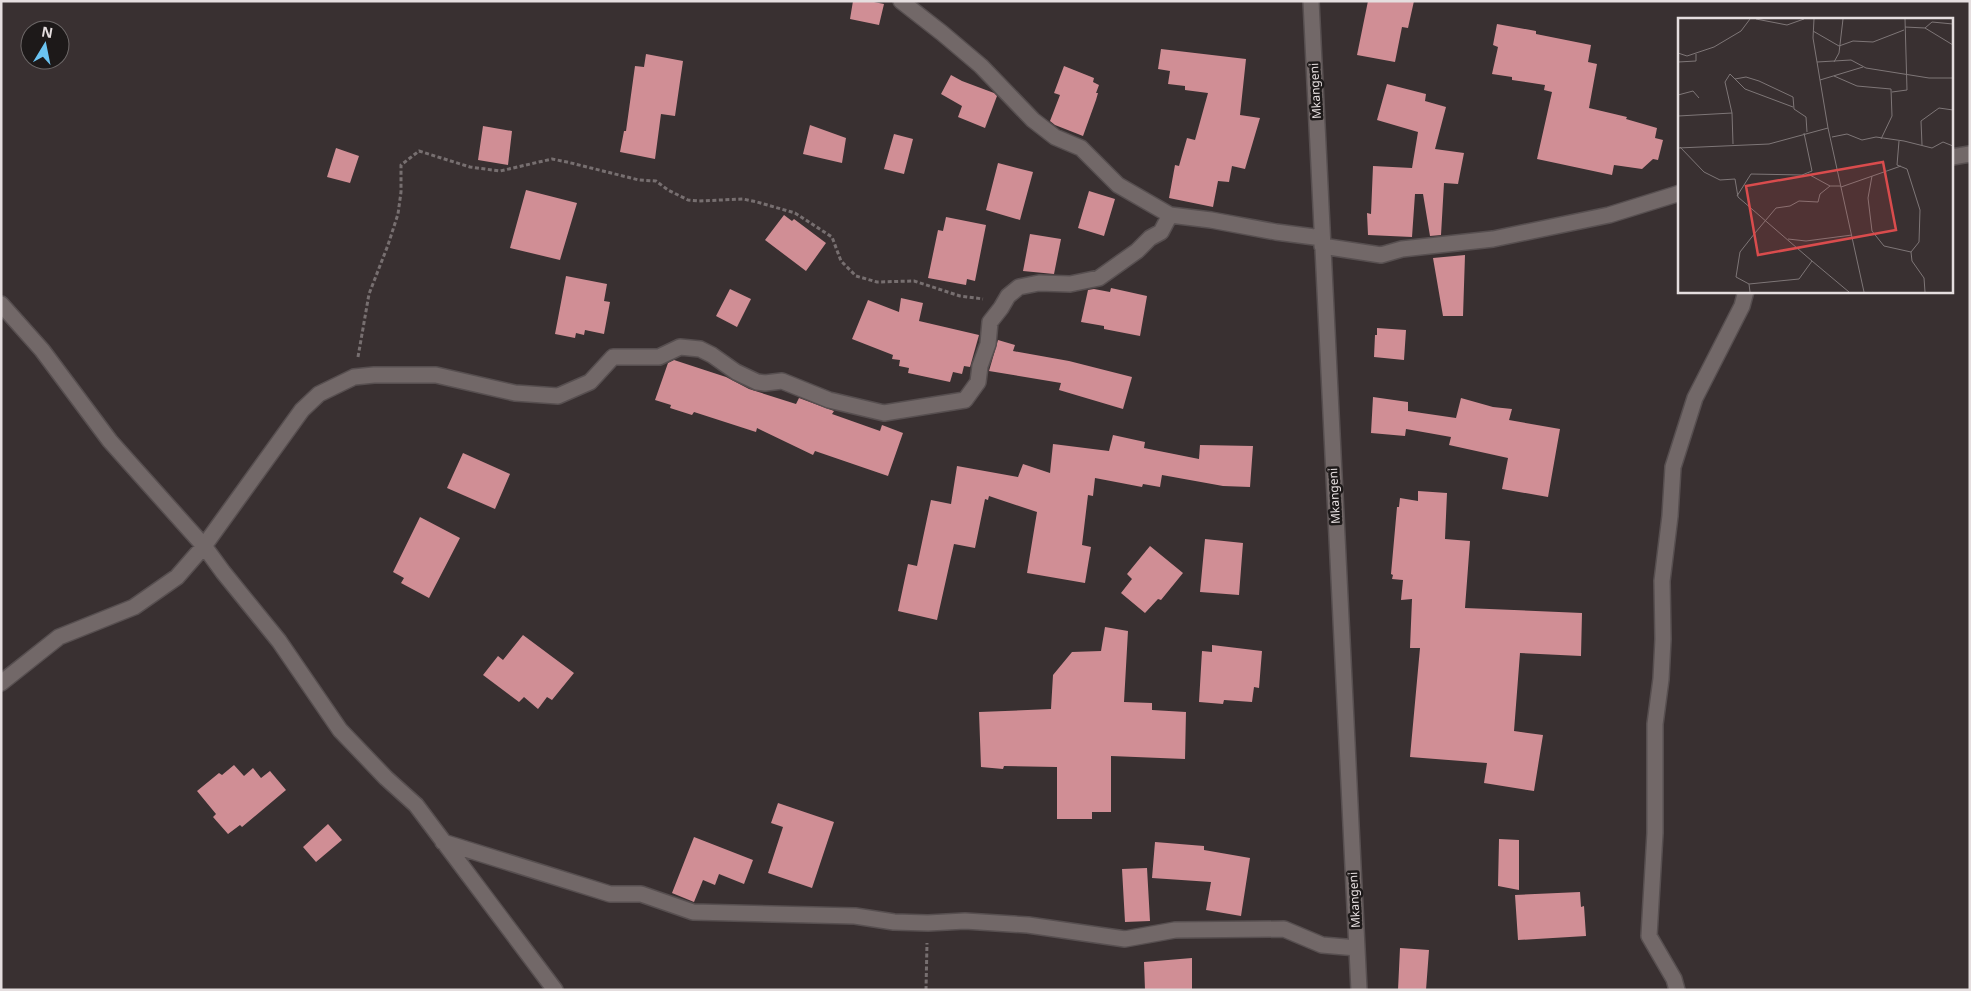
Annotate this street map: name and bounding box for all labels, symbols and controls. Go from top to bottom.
inset map [1678,18,1954,292]
north arrow [20,20,70,70]
text: N [40,21,55,42]
street label: Mkangeni [1305,63,1325,119]
street label: Mkangeni [1324,468,1344,524]
street label: Mkangeni [1344,872,1364,928]

